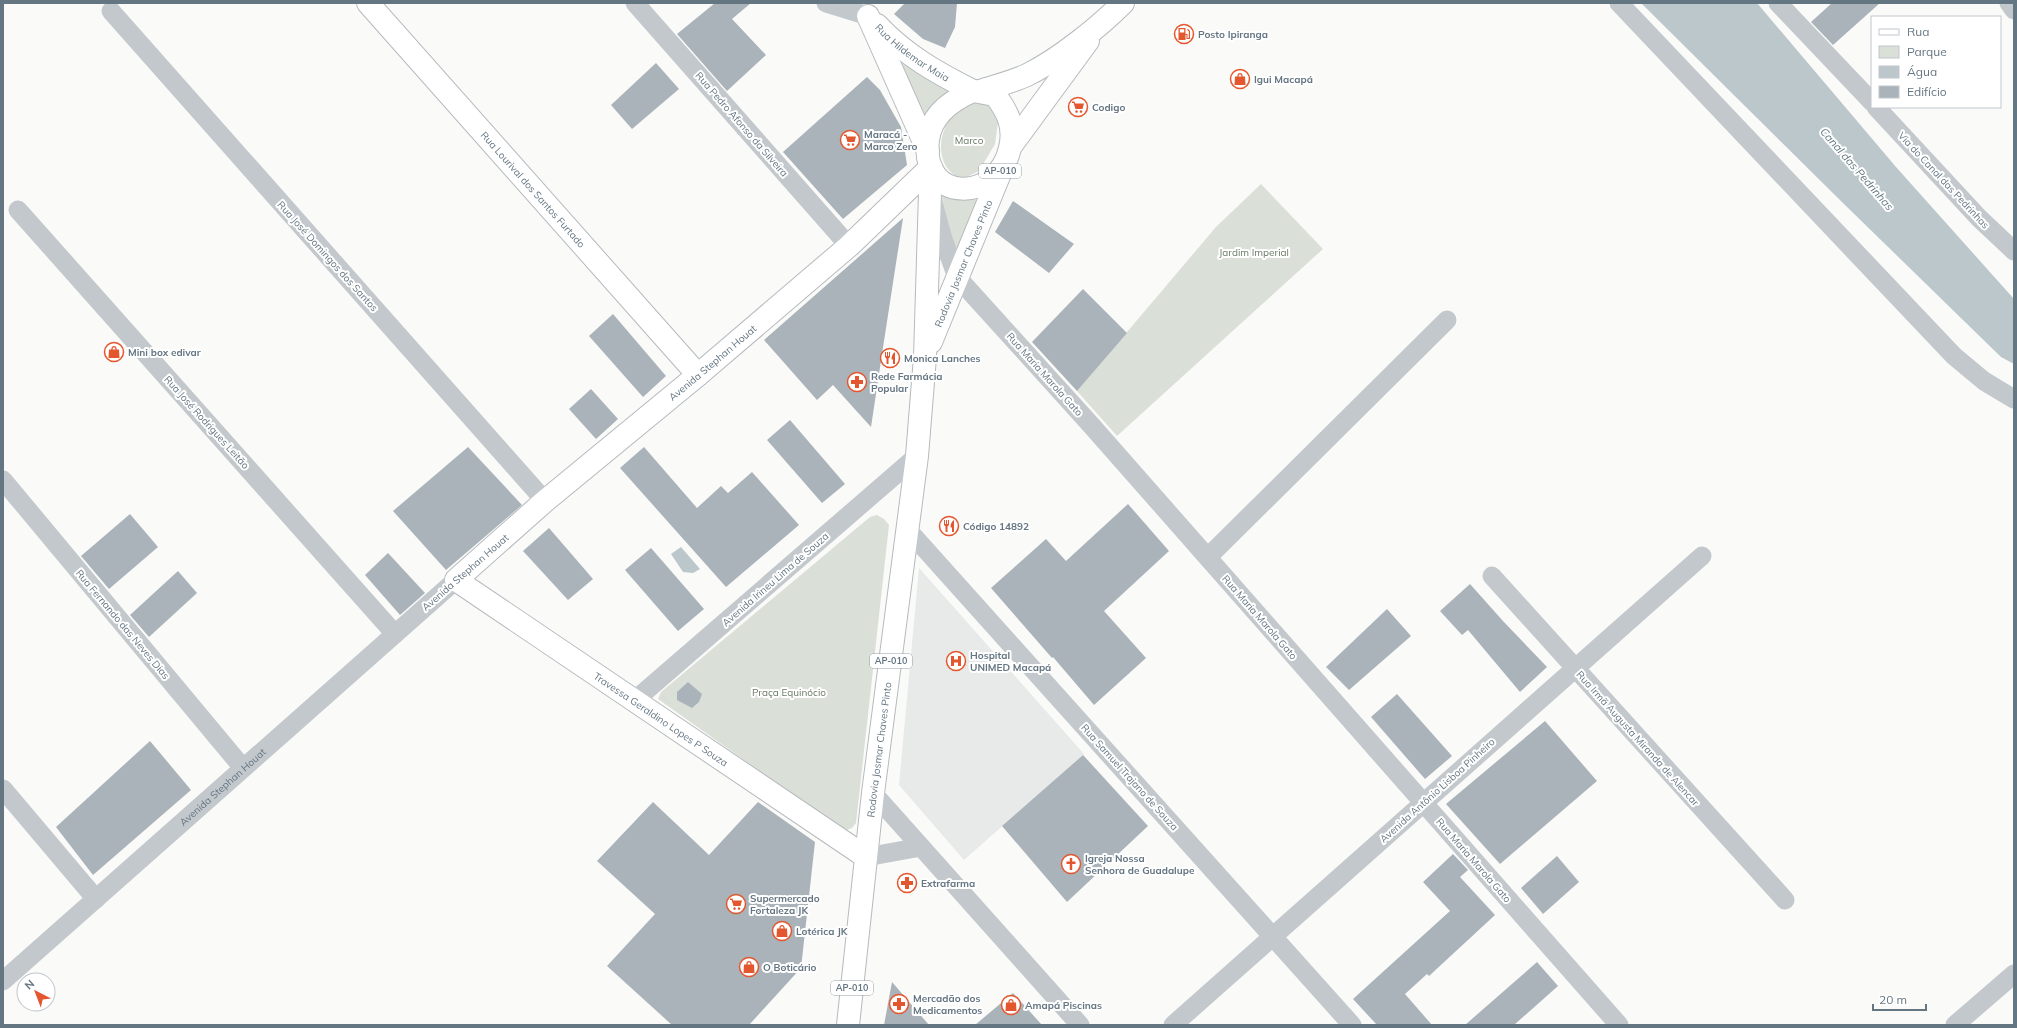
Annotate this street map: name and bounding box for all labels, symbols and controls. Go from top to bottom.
legend [1871,16,2001,108]
street label: Rua Hildemar Maia [872,21,951,84]
fuel station icon: Posto Ipiranga [1173,23,1195,45]
text: Rua [1907,24,1929,39]
place label: Posto Ipiranga [1198,28,1268,41]
text: Parque [1907,44,1947,59]
text: Água [1907,64,1937,79]
shop icon: Igui Macapá [1229,68,1251,90]
street label: Rua Pedro Afonso da Silveira [693,69,791,179]
place label: Igui Macapá [1254,73,1313,86]
text: Edifício [1907,84,1947,99]
supermarket icon: Codigo [1067,96,1089,118]
place label: Codigo [1092,101,1125,114]
water label: Canal das Pedrinhas [1817,125,1897,214]
place label: Maracá - Marco Zero [864,128,918,153]
street label: Rua Lourival dos Santos Furtado [478,129,588,251]
supermarket icon: Maracá - Marco Zero [839,129,861,151]
street label: Via do Canal das Pedrinhas [1895,129,1992,232]
park label: Marco [955,134,984,147]
road number: AP-010 [979,164,1021,178]
street label: Rua José Domingos dos Santos [275,198,381,314]
street label: Rodovia Josmar Chaves Pinto [932,198,996,329]
park label: Jardim Imperial [1219,246,1289,259]
street label: Avenida Stephan Houat [666,322,760,404]
street label: Rua Maria Marola Gato [1004,330,1086,419]
shop icon: Mini box edivar [103,341,125,363]
place label: Mini box edivar [128,346,201,359]
restaurant icon: Monica Lanches [879,347,901,369]
place label: Monica Lanches [904,352,981,365]
place label: Rede Farmácia Popular [871,370,942,395]
pharmacy icon: Rede Farmácia Popular [846,371,868,393]
street label: Rua José Rodrigues Leitão [161,373,252,472]
restaurant icon: Código 14892 [938,515,960,537]
place label: Código 14892 [963,520,1029,533]
street label: Avenida Irineu Lima de Souza [719,530,831,629]
street label: Avenida Stephan Houat [419,531,512,614]
street label: Rua Fernando das Neves Dias [73,567,172,682]
street label: Rua Maria Marola Gato [1219,572,1300,662]
place label: Hospital UNIMED Macapá [970,649,1051,674]
hospital icon: Hospital UNIMED Macapá [945,650,967,672]
road number: AP-010 [870,654,912,668]
street label: Rua Irmã Augusta Miranda de Alencar [1573,668,1702,809]
street label: Travessa Geraldino Lopes P Souza [591,669,730,769]
street label: Rodovia Josmar Chaves Pinto [864,681,894,818]
park label: Praça Equinócio [752,686,826,699]
street label: Rua Samuel Trajano de Souza [1078,721,1181,833]
street label: Avenida Antônio Lisboa Pinheiro [1377,735,1498,846]
street label: Avenida Stephan Houat [177,745,269,829]
street label: Rua Maria Marola Gato [1433,815,1514,905]
place label: Igreja Nossa Senhora de Guadalupe [1085,852,1195,877]
church icon: Igreja Nossa Senhora de Guadalupe [1060,853,1082,875]
pharmacy icon: Extrafarma [896,872,918,894]
place label: Extrafarma [921,877,975,890]
place label: Supermercado Fortaleza JK [750,892,820,917]
supermarket icon: Supermercado Fortaleza JK [725,893,747,915]
shop icon: Lotérica JK [771,920,793,942]
place label: Lotérica JK [796,925,848,938]
shop icon: O Boticário [738,956,760,978]
place label: O Boticário [763,961,817,974]
north arrow [16,972,56,1012]
text: N [22,977,37,993]
road number: AP-010 [831,981,873,995]
scale bar [1873,986,1926,1012]
place label: Mercadão dos Medicamentos [913,992,982,1017]
text: 20 m [1879,992,1907,1007]
pharmacy icon: Mercadão dos Medicamentos [888,993,910,1015]
shop icon: Amapá Piscinas [1000,994,1022,1016]
place label: Amapá Piscinas [1025,999,1102,1012]

